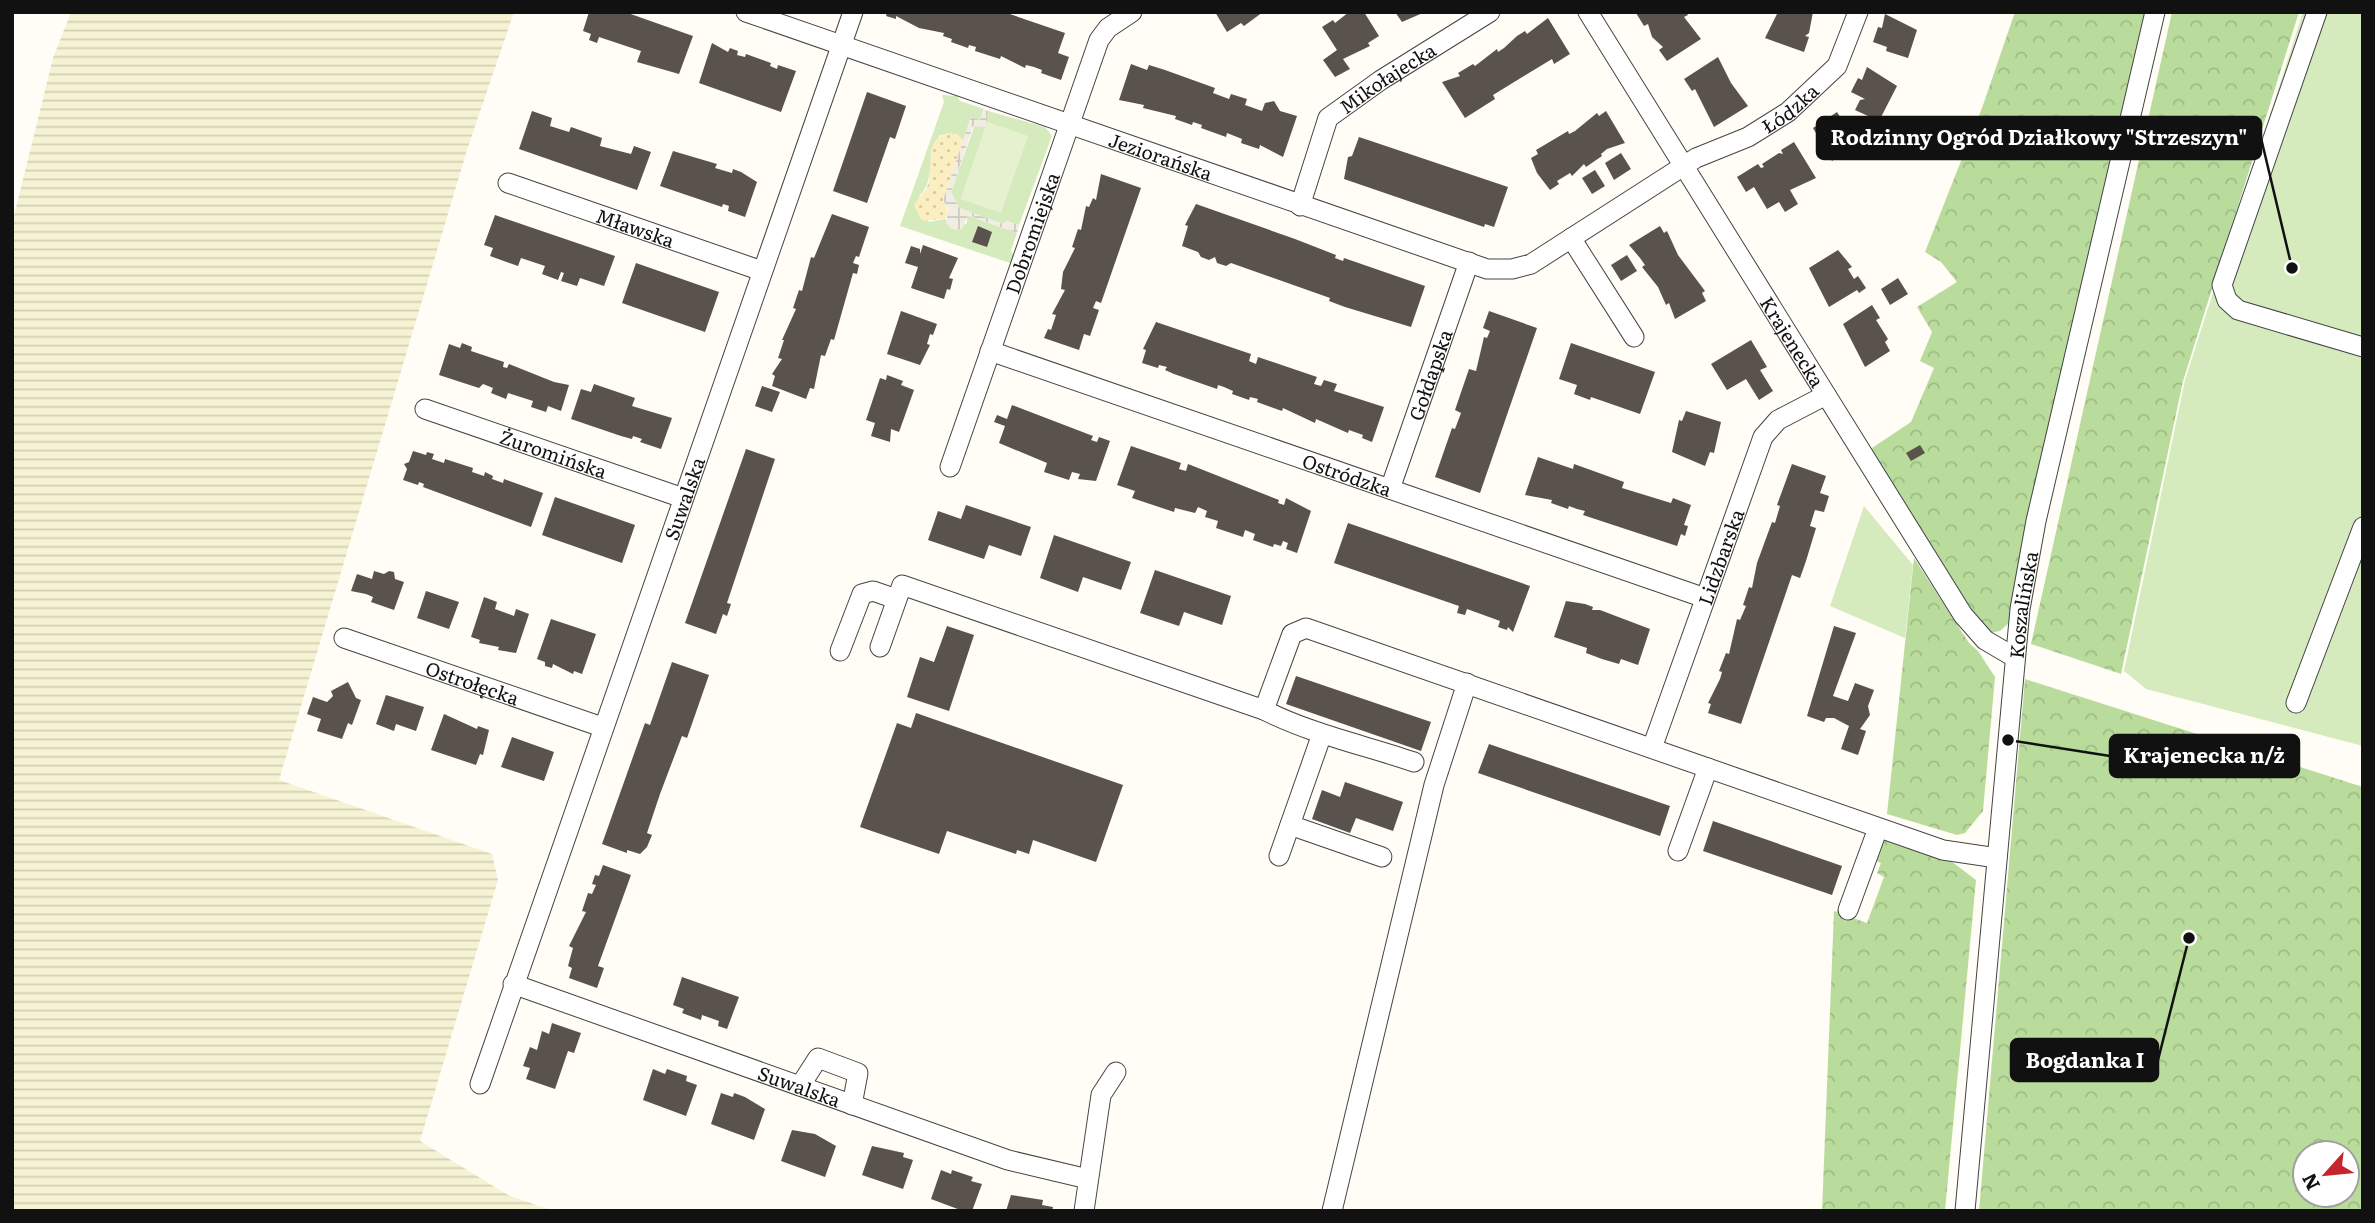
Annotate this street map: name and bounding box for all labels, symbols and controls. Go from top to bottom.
street label: Mikołajecka [1333,35,1441,120]
street label: Łódzka [1756,76,1825,139]
callout: Rodzinny Ogród Działkowy "Strzeszyn" [1817,117,2261,159]
text: Rodzinny Ogród Działkowy "Strzeszyn" [1831,120,2247,151]
street label: Jeziorańska [1105,125,1217,187]
street label: Dobromiejska [998,167,1066,297]
street label: Mławska [593,201,679,254]
street label: Krajenecka [1754,291,1832,393]
street label: Gołdapska [1401,325,1459,424]
street label: Żuromińska [496,422,612,485]
street label: Ostródzka [1299,446,1396,503]
street label: Suwalska [656,452,711,544]
street label: Lidzbarska [1690,504,1751,609]
street label: Koszalińska [2002,548,2044,660]
street label: Ostrołęcka [422,653,524,712]
callout: Krajenecka n/ż [2110,735,2299,777]
text: Krajenecka n/ż [2123,738,2285,769]
callout: Bogdanka I [2011,1039,2158,1081]
text: Bogdanka I [2025,1043,2145,1074]
street label: Suwalska [754,1058,845,1114]
north arrow [2291,1139,2361,1209]
text: N [2294,1169,2326,1196]

